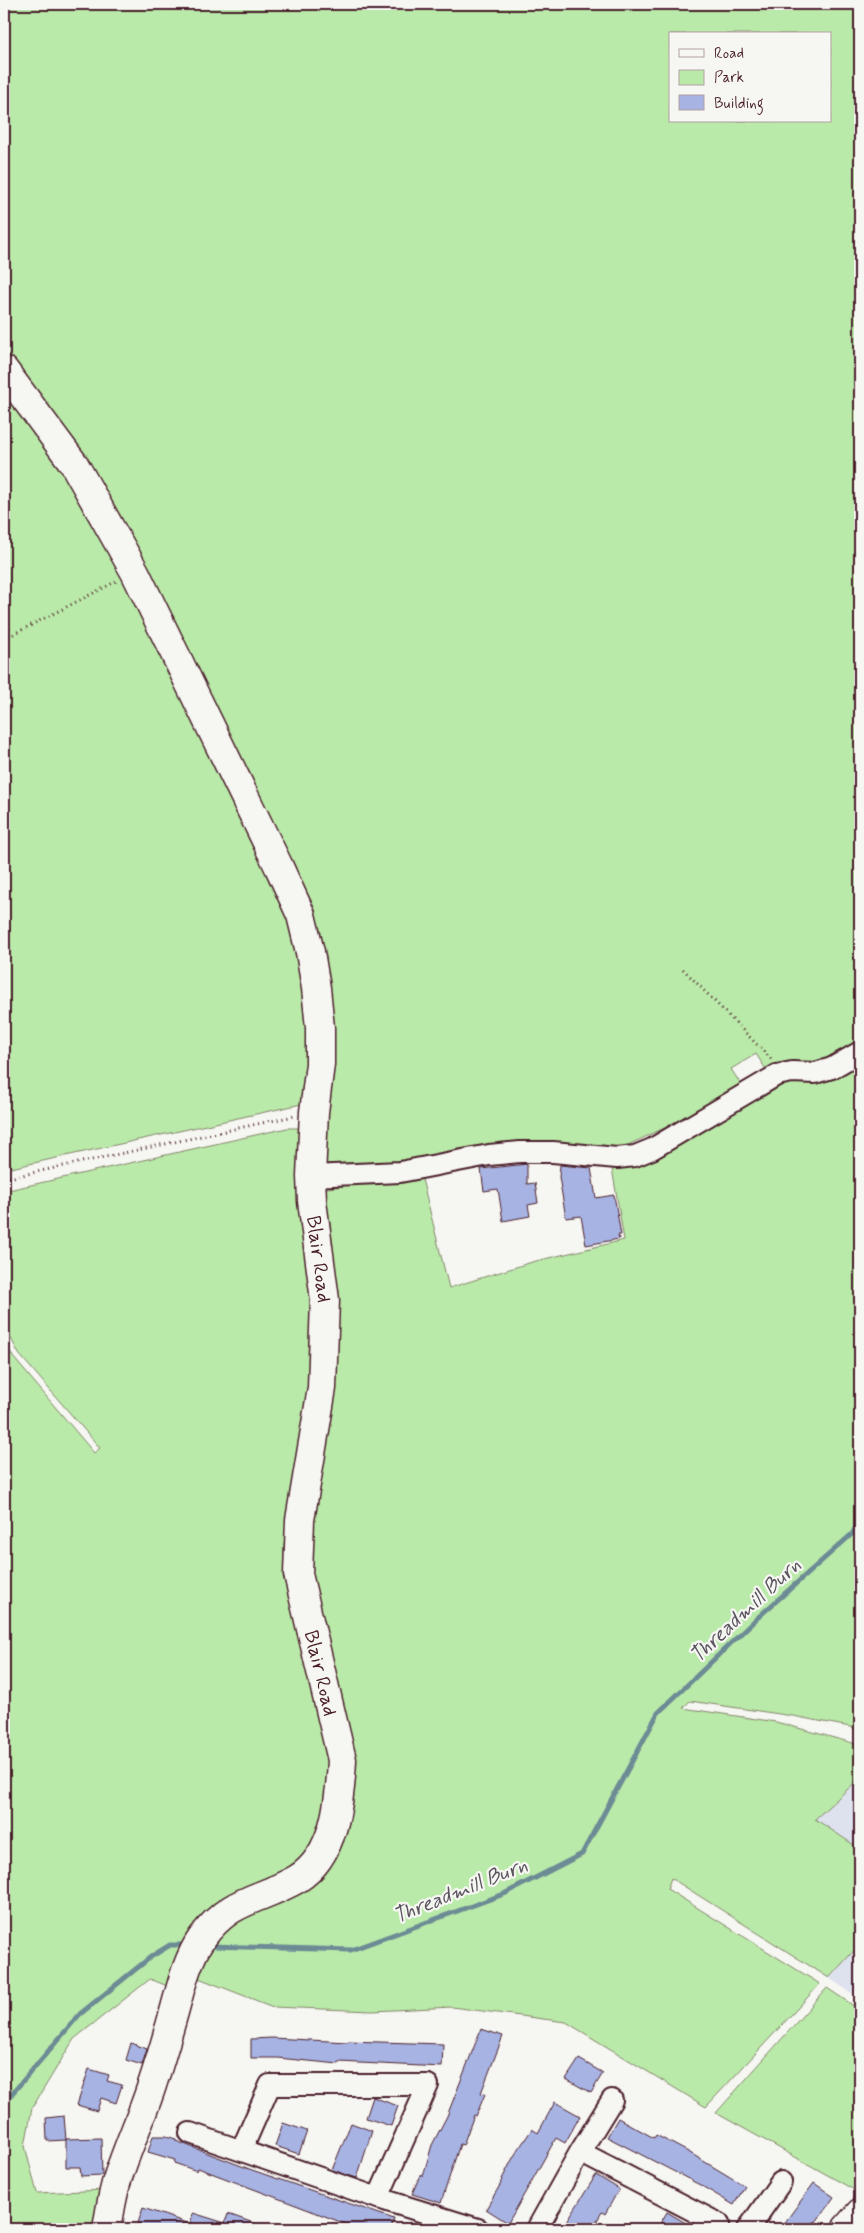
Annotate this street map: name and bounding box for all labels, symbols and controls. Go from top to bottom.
legend [669,32,832,122]
text: Road [714,44,744,64]
text: Park [714,68,744,88]
text: Building [714,94,764,115]
street label: Blair Road [299,1214,337,1304]
water label: Threadmill Burn [684,1552,807,1670]
street label: Blair Road [297,1628,343,1719]
water label: Threadmill Burn [389,1851,532,1931]

